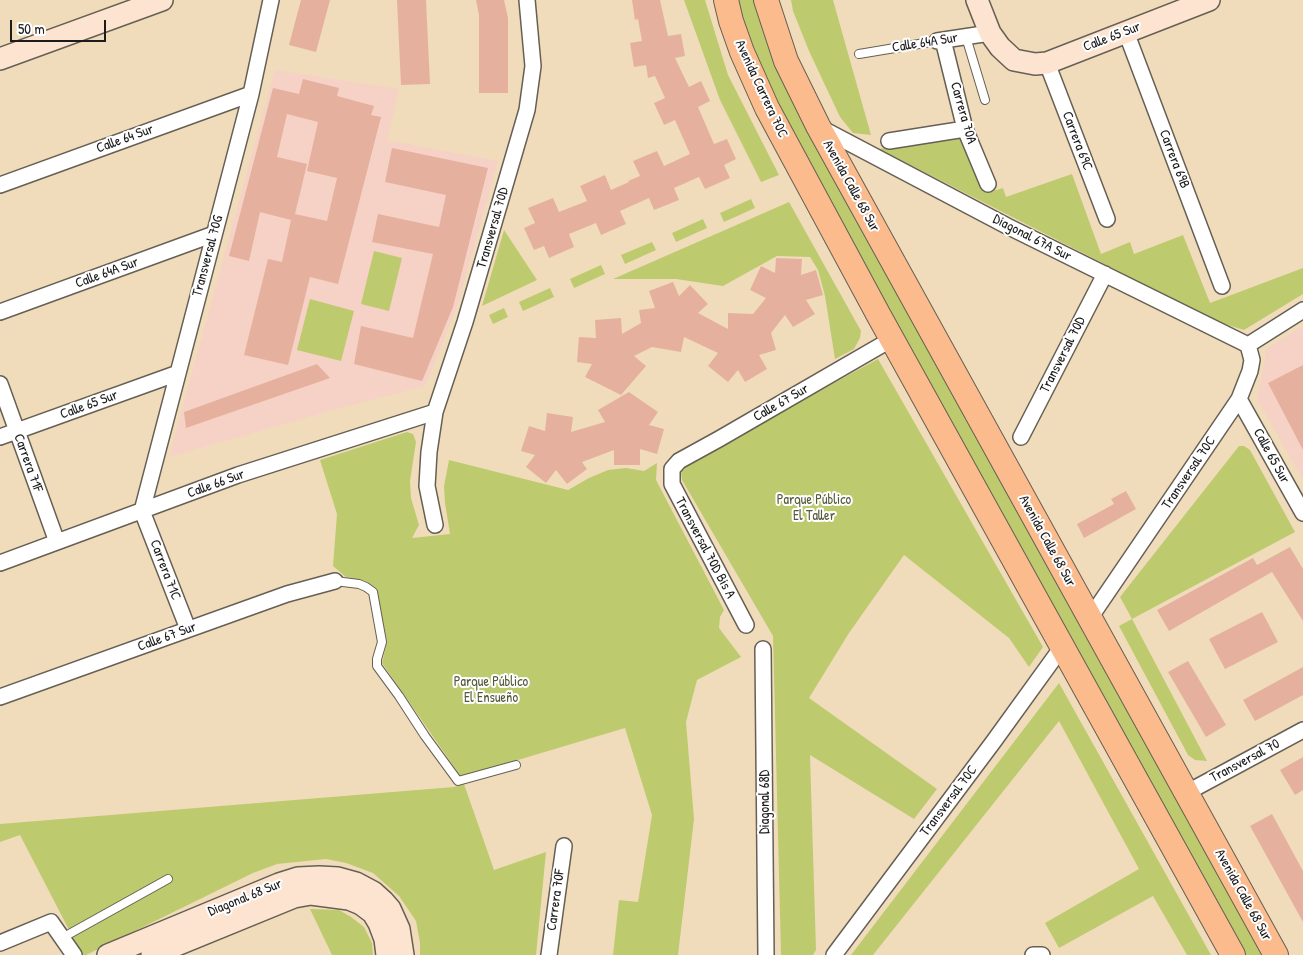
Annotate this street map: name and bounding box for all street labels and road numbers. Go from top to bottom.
street label: Calle 65 Sur [1081,18,1143,56]
street label: Calle 64A Sur [891,30,959,56]
street label: Avenida Carrera 70C [731,37,791,141]
street label: Carrera 70A [946,80,980,146]
street label: Carrera 69C [1058,109,1096,173]
street label: Calle 64 Sur [94,121,156,157]
street label: Carrera 69B [1155,127,1193,191]
street label: Avenida Calle 68 Sur [819,137,883,235]
street label: Transversal 70D [473,186,513,270]
street label: Diagonal 67A Sur [990,211,1074,265]
street label: Transversal 70G [189,214,227,298]
street label: Calle 64A Sur [73,254,141,292]
street label: Transversal 70D [1037,314,1089,396]
street label: Calle 67 Sur [750,380,812,426]
street label: Calle 65 Sur [58,387,120,423]
street label: Calle 65 Sur [1249,426,1293,486]
street label: Carrera 71F [10,432,46,494]
street label: Transversal 70C [1158,433,1220,513]
street label: Calle 66 Sur [185,466,247,502]
street label: Avenida Calle 68 Sur [1015,492,1079,590]
street label: Transversal 70D Bis A [671,494,739,602]
street label: Carrera 71C [146,537,184,603]
street label: Calle 67 Sur [135,619,199,655]
street label: Transversal 70 [1207,736,1283,786]
street label: Transversal 70C [917,762,981,840]
street label: Diagonal 68D [757,770,773,834]
street label: Avenida Calle 68 Sur [1211,846,1275,944]
street label: Carrera 70F [543,868,569,932]
street label: Diagonal 68 Sur [206,876,284,920]

